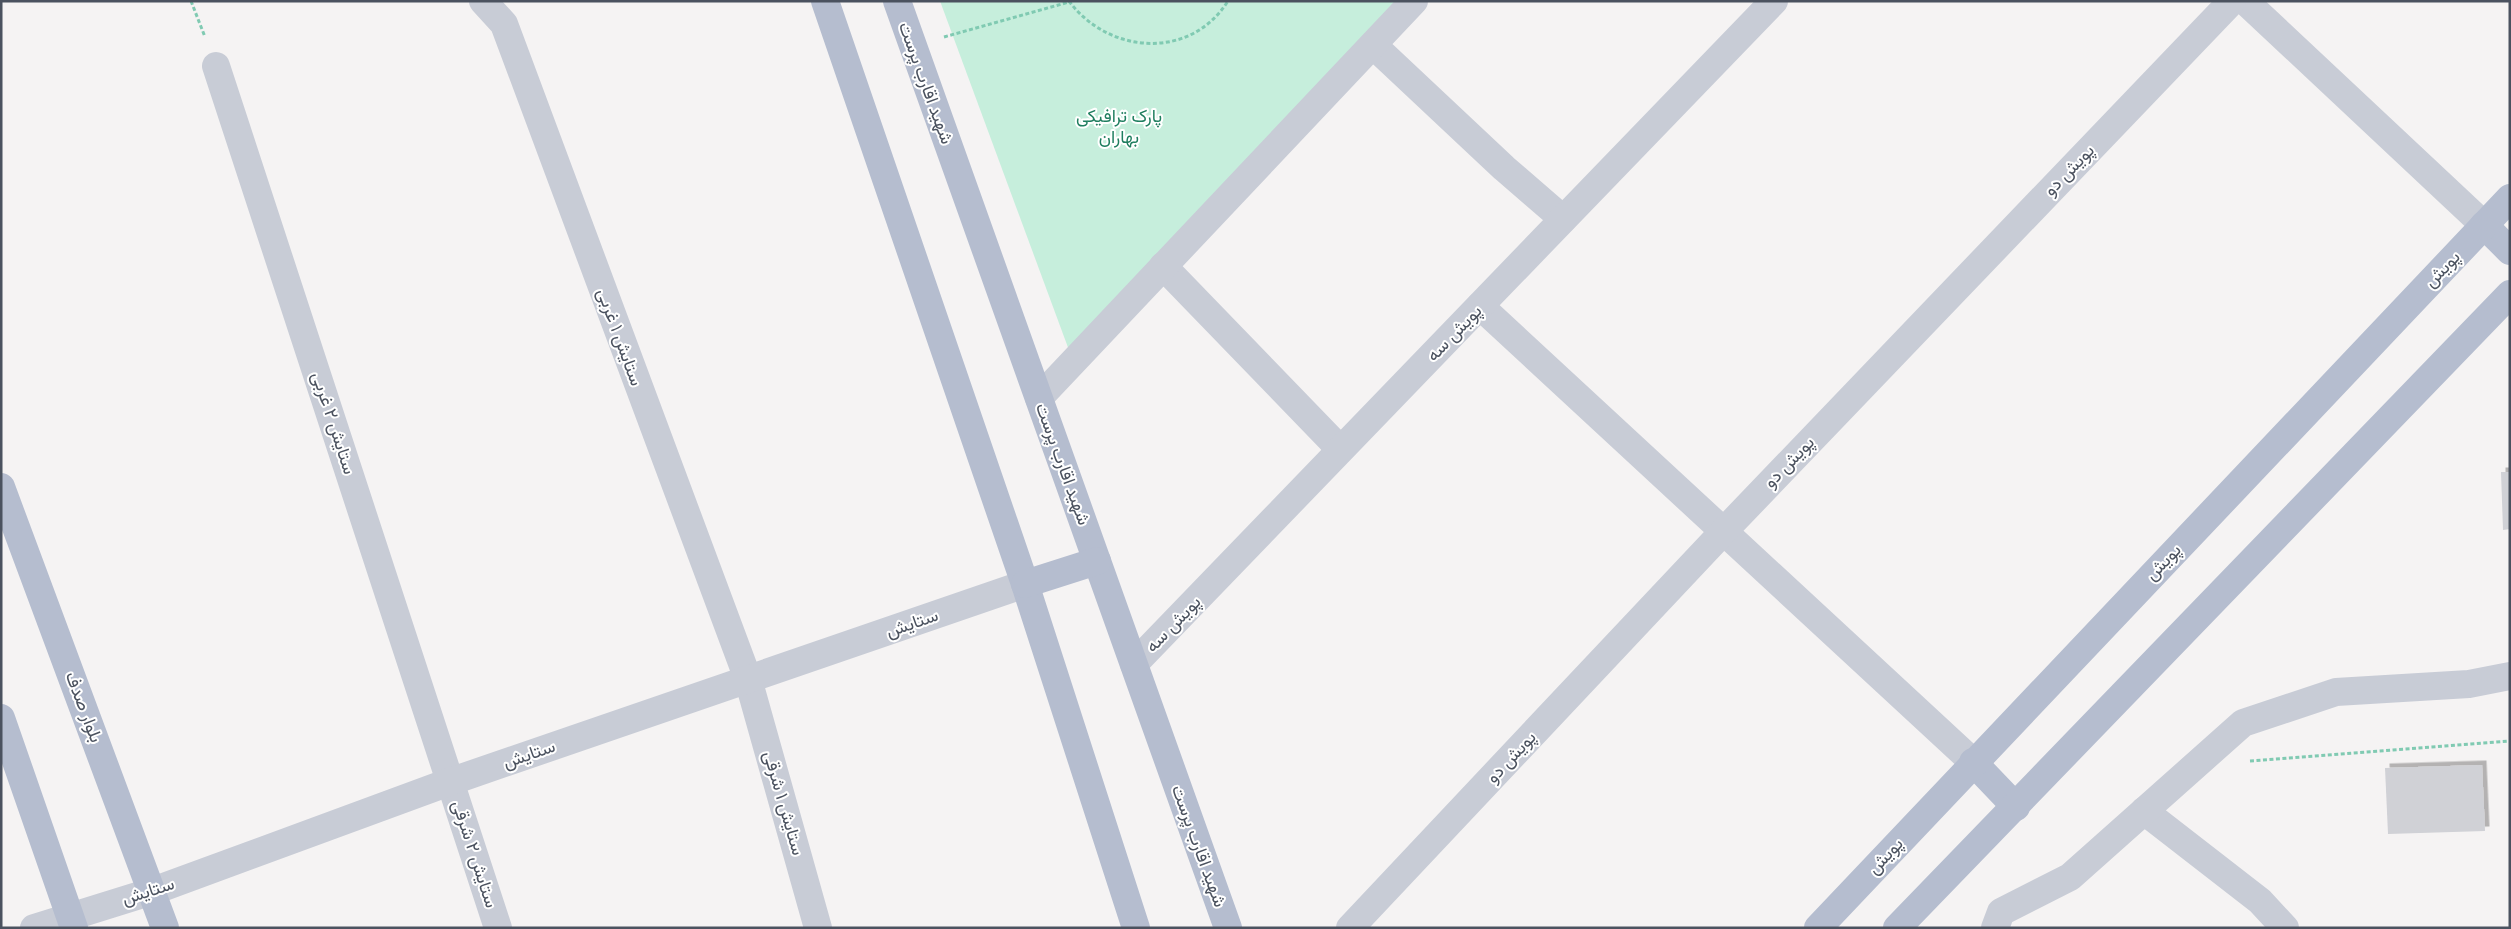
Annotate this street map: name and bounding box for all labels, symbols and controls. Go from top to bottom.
street label: شهید اقارب پرست [893,19,958,147]
park label: پارک ترافیکی بهاران [1076,105,1162,148]
street label: پویش دو [2039,140,2100,201]
street label: پویش [2419,246,2465,293]
street label: ستایش ۱ غربی [592,285,648,389]
street label: پویش سه [1422,300,1487,367]
street label: ستایش ۲ غربی [307,369,361,477]
street label: شهید اقارب پرست [1030,400,1095,528]
street label: پویش دو [1759,432,1820,493]
street label: پویش [2140,539,2186,586]
street label: پویش سه [1141,591,1206,658]
street label: ستایش [883,604,941,642]
street label: بلوار صدف [60,669,108,745]
street label: پویش دو [1481,726,1541,788]
street label: ستایش [500,735,558,773]
street label: ستایش ۱ شرقی [759,748,809,858]
street label: شهید اقارب پرست [1166,782,1231,910]
street label: ستایش ۲ شرقی [447,797,503,911]
street label: پویش [1862,833,1908,880]
street label: ستایش [119,872,177,910]

